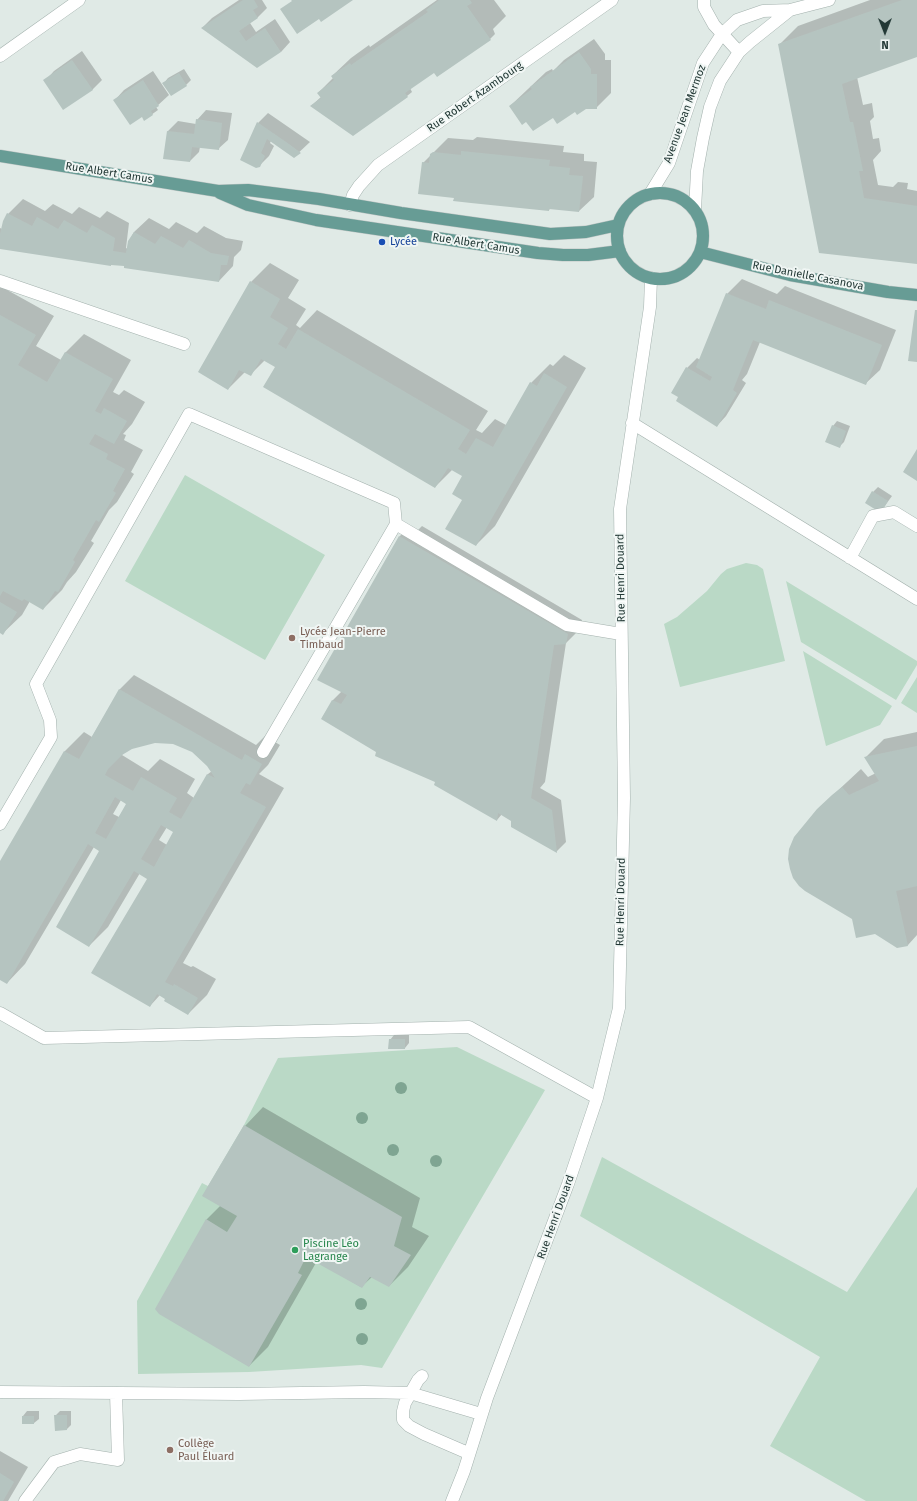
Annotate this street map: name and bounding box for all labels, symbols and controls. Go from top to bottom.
north arrow [865,12,905,52]
text: N [881,38,889,51]
street label: Rue Robert Azambourg [424,59,526,135]
street label: Avenue Jean Mermoz [661,63,709,165]
street label: Rue Albert Camus [64,160,154,186]
street label: Rue Albert Camus [431,231,521,257]
place label: Lycée [390,235,417,249]
marker: Lycée [377,237,387,247]
street label: Rue Danielle Casanova [751,259,865,293]
street label: Rue Henri Douard [614,534,628,622]
place label: Lycée Jean-Pierre Timbaud [300,625,386,651]
marker: Lycée Jean-Pierre Timbaud [287,633,297,643]
street label: Rue Henri Douard [614,858,628,946]
street label: Rue Henri Douard [535,1173,577,1261]
place label: Piscine Léo Lagrange [303,1237,359,1263]
marker: Piscine Léo Lagrange [290,1245,300,1255]
place label: Collège Paul Éluard [178,1437,234,1463]
marker: Collège Paul Éluard [165,1445,175,1455]

